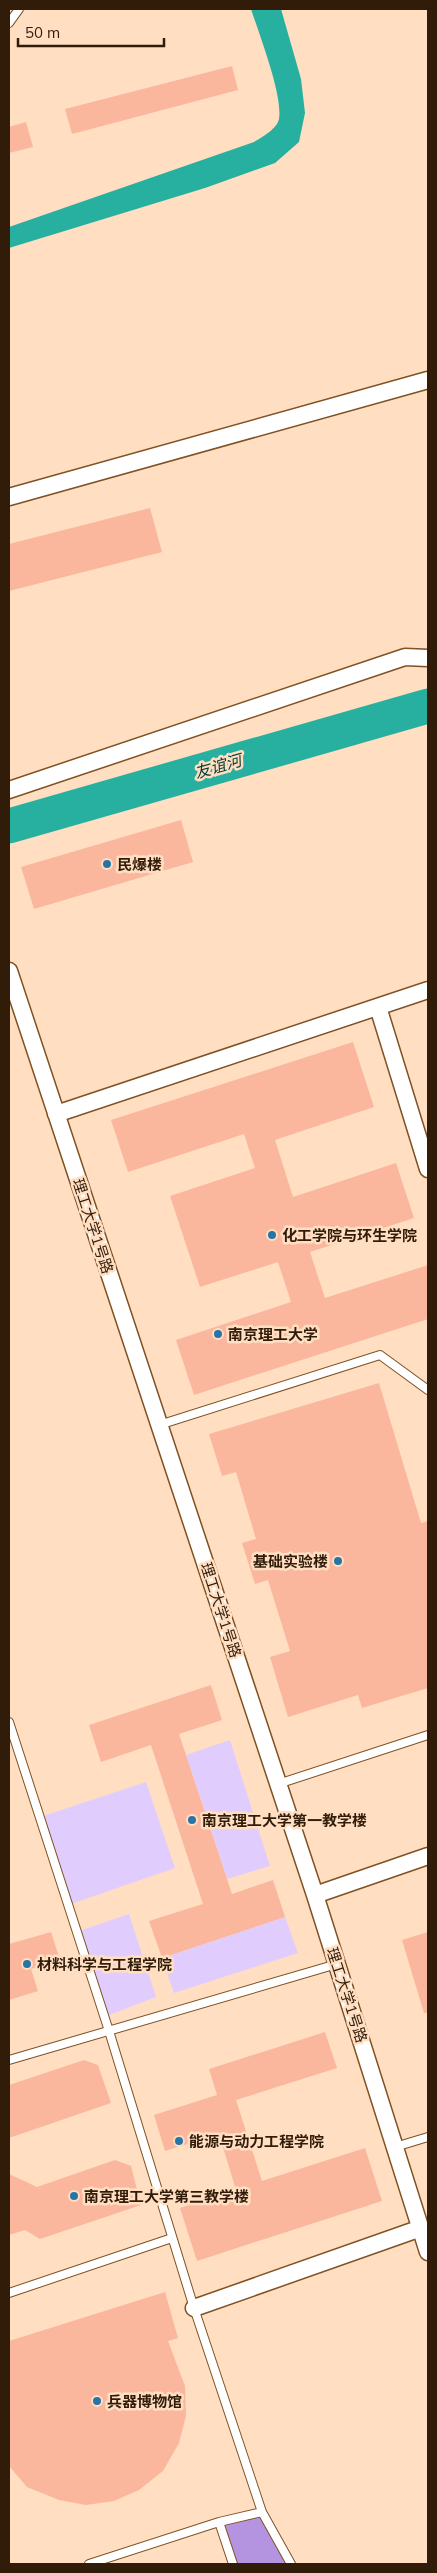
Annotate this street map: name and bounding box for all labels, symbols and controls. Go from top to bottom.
scale bar [18,15,164,47]
text: 50 m [25,23,60,42]
water label: 友谊河 [192,749,247,782]
place label: 民爆楼 [117,855,162,874]
marker: 民爆楼 [101,858,113,870]
street label: 理工大学1号路 [69,1176,117,1276]
place label: 化工学院与环生学院 [282,1226,417,1245]
marker: 化工学院与环生学院 [266,1229,278,1241]
place label: 南京理工大学 [228,1325,318,1344]
marker: 南京理工大学 [212,1328,224,1340]
place label: 基础实验楼 [253,1552,328,1571]
marker: 基础实验楼 [332,1555,344,1567]
street label: 理工大学1号路 [197,1560,245,1660]
place label: 南京理工大学第一教学楼 [202,1811,367,1830]
marker: 南京理工大学第一教学楼 [186,1814,198,1826]
street label: 理工大学1号路 [323,1945,371,2045]
place label: 材料科学与工程学院 [37,1955,172,1974]
marker: 材料科学与工程学院 [21,1958,33,1970]
place label: 能源与动力工程学院 [189,2132,324,2151]
marker: 能源与动力工程学院 [173,2135,185,2147]
place label: 南京理工大学第三教学楼 [84,2187,249,2206]
marker: 南京理工大学第三教学楼 [68,2190,80,2202]
place label: 兵器博物馆 [107,2392,182,2411]
marker: 兵器博物馆 [91,2395,103,2407]

